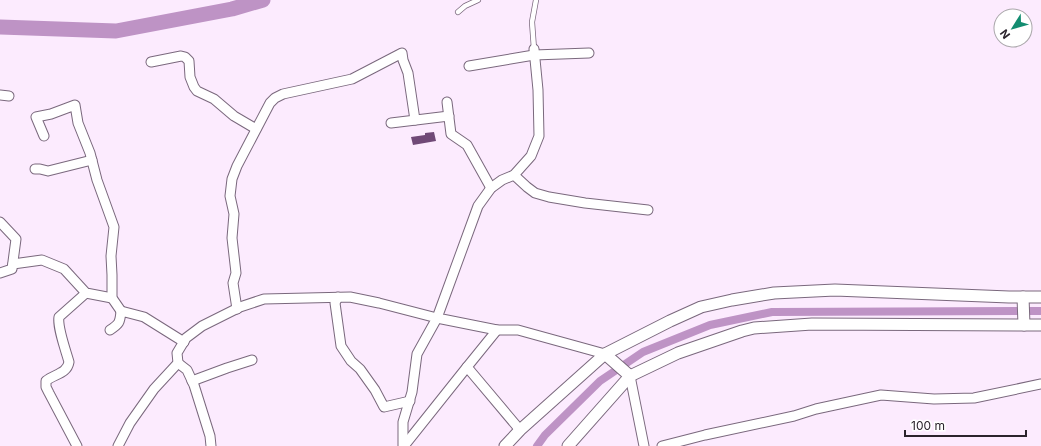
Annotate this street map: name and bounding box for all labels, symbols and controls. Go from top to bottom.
north arrow [993,8,1033,48]
text: N [997,26,1013,42]
scale bar [905,412,1026,438]
text: 100 m [911,418,945,433]

